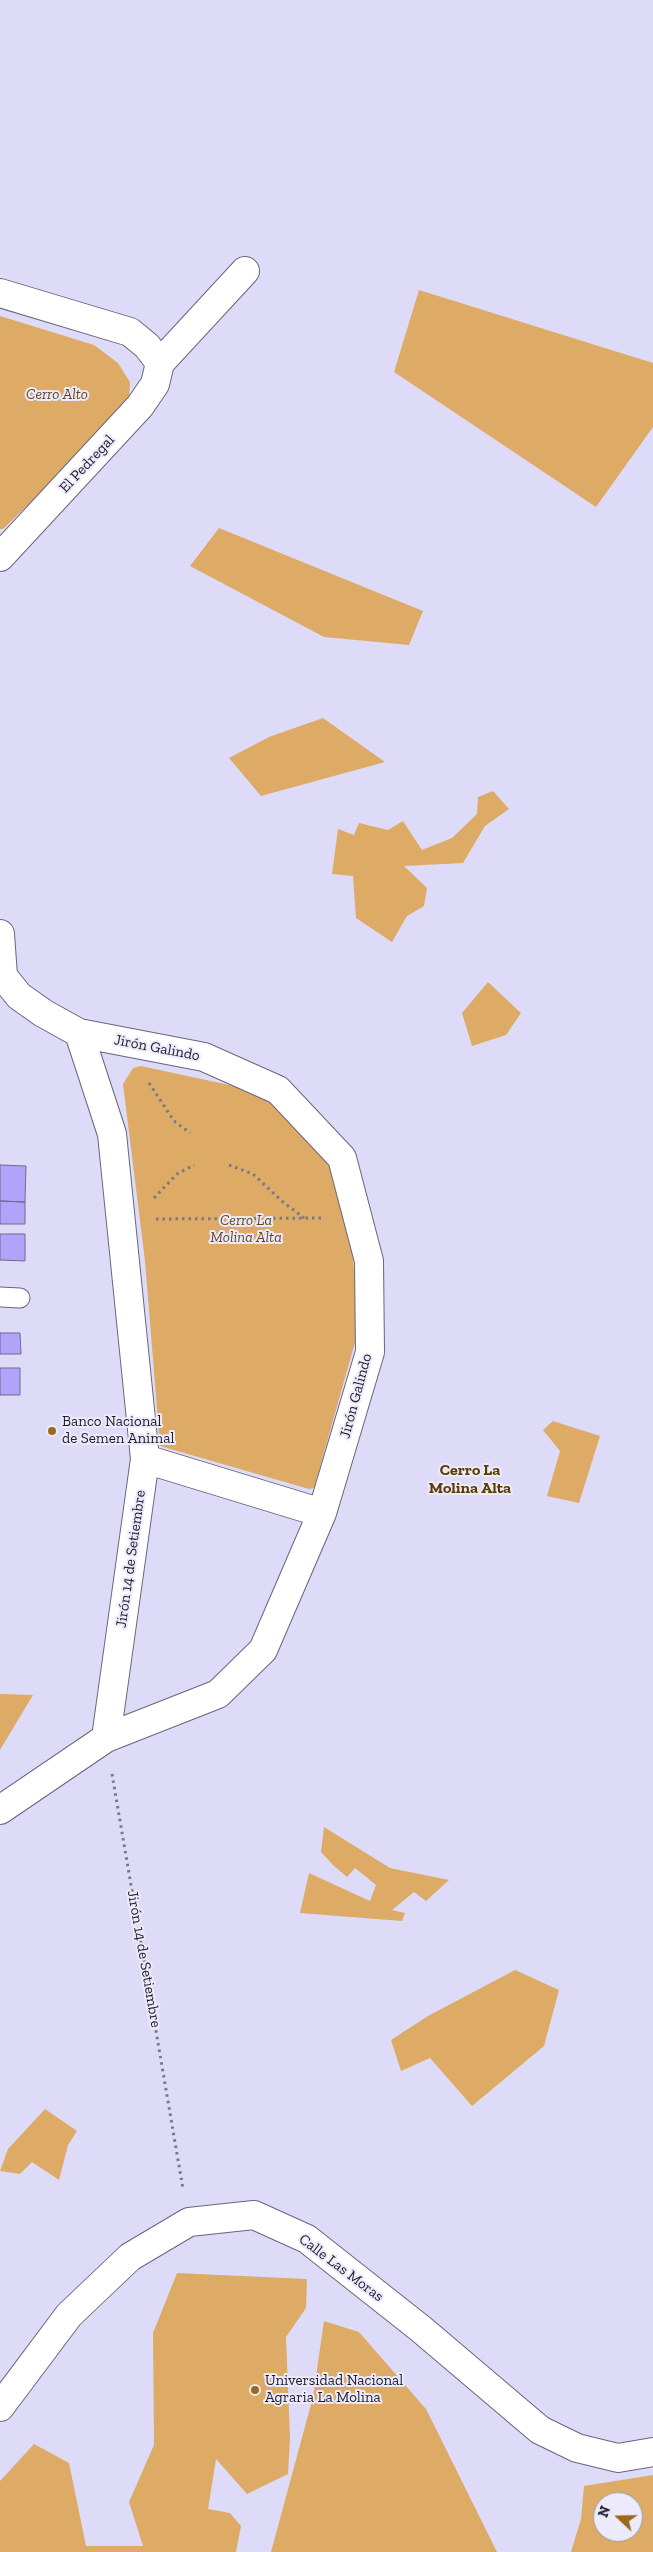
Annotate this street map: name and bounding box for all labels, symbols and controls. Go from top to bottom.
park label: Cerro Alto [26,386,88,404]
street label: El Pedregal [56,431,118,497]
street label: Jirón Galindo [113,1031,201,1065]
park label: Cerro La Molina Alta [210,1212,282,1247]
street label: Jirón Galindo [336,1352,376,1440]
place label: Banco Nacional de Semen Animal [62,1413,174,1448]
marker: Banco Nacional de Semen Animal [46,1425,58,1437]
district label: Cerro La Molina Alta [429,1460,511,1498]
street label: Jirón 14 de Setiembre [112,1489,150,1629]
street label: Jirón 14 de Setiembre [123,1889,165,2029]
street label: Calle Las Moras [295,2230,387,2306]
place label: Universidad Nacional Agraria La Molina [265,2372,403,2407]
marker: Universidad Nacional Agraria La Molina [249,2384,261,2396]
north arrow [593,2492,643,2542]
text: N [595,2504,614,2520]

